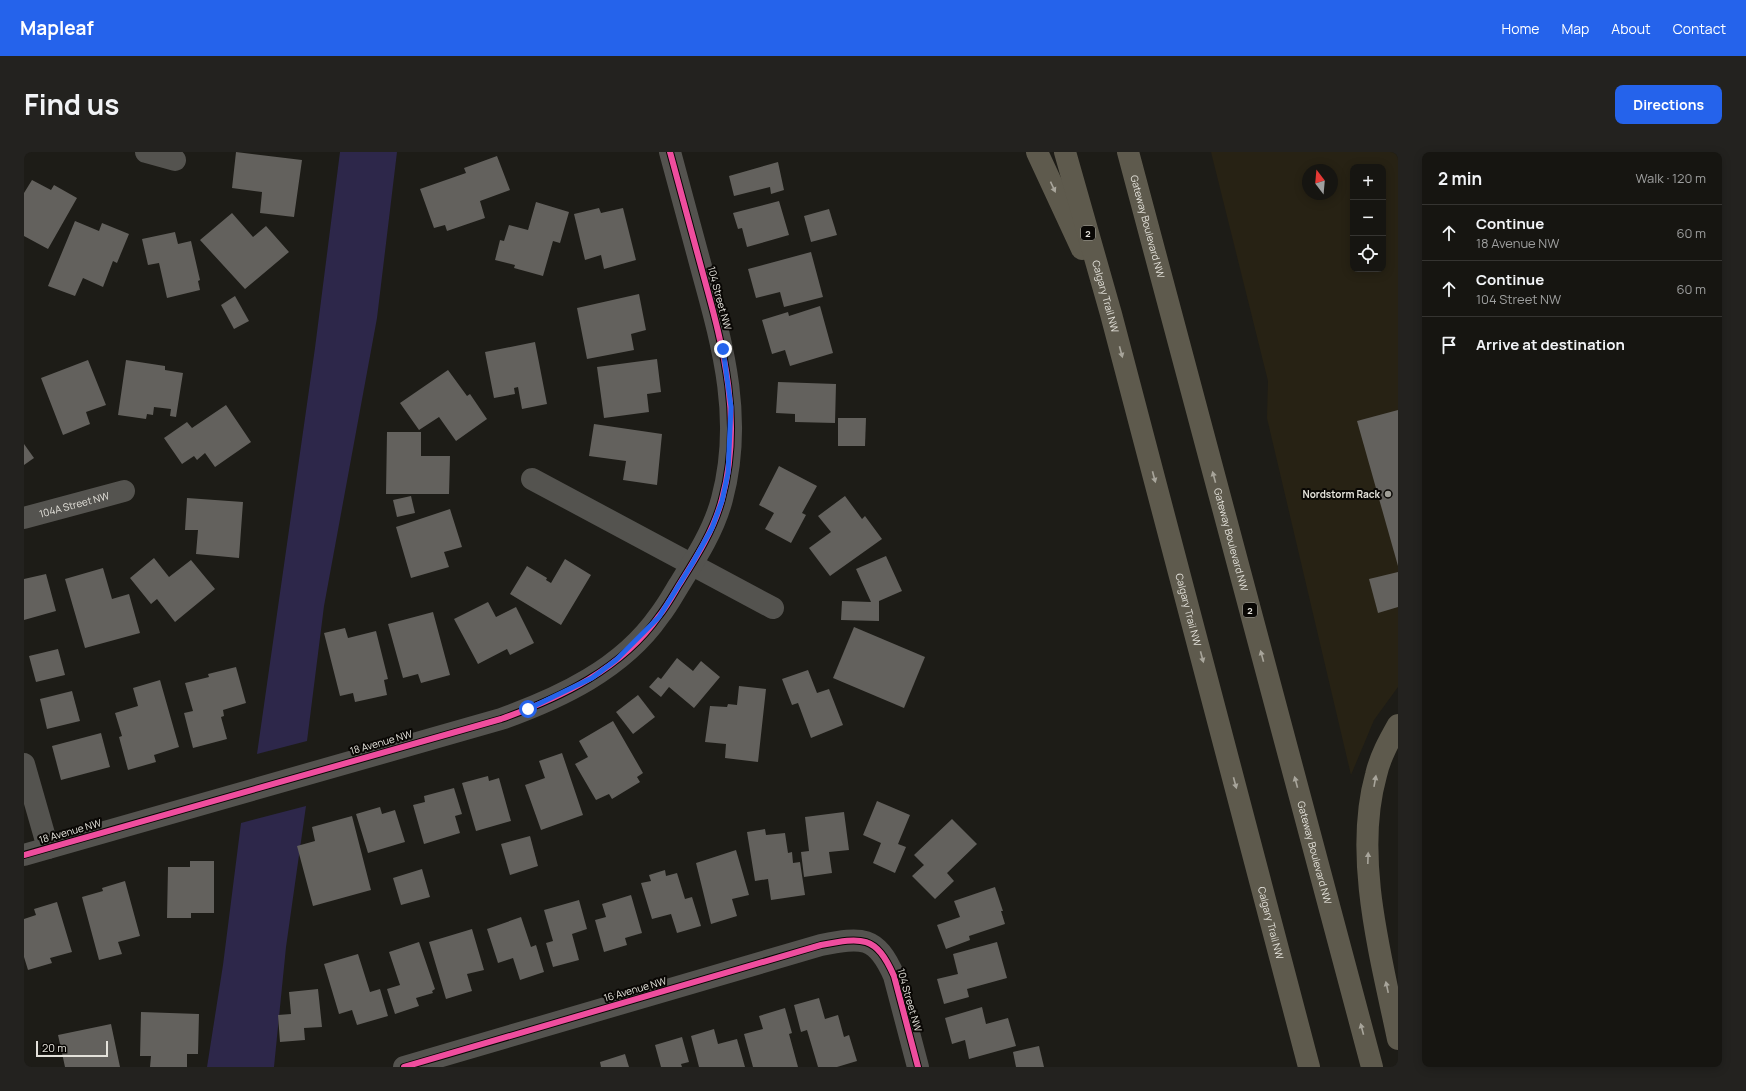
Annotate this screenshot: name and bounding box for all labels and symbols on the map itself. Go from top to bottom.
north arrow [1302,164,1338,200]
street label: Gateway Boulevard NW [1127,173,1168,280]
one-way arrow [1050,182,1056,193]
road number: 2 [1081,226,1095,240]
street label: Calgary Trail NW [1089,258,1123,335]
street label: 104 Street NW [705,265,735,332]
route end [714,340,732,358]
one-way arrow [1118,346,1124,358]
one-way arrow [1211,470,1217,483]
one-way arrow [1152,471,1158,484]
street label: Gateway Boulevard NW [1211,486,1252,593]
place label: Nordstorm Rack [1302,487,1381,501]
street label: 104A Street NW [38,488,111,521]
marker: Nordstorm Rack [1383,489,1393,499]
street label: Calgary Trail NW [1172,572,1205,648]
road number: 2 [1243,603,1257,617]
one-way arrow [1259,650,1265,662]
one-way arrow [1199,651,1205,664]
route start [519,700,537,718]
street label: 18 Avenue NW [348,726,414,758]
one-way arrow [1372,774,1378,787]
one-way arrow [1293,776,1299,788]
one-way arrow [1232,777,1238,789]
street label: Gateway Boulevard NW [1294,799,1335,906]
street label: 18 Avenue NW [37,815,103,847]
one-way arrow [1364,852,1371,864]
street label: Calgary Trail NW [1255,885,1288,961]
street label: 104 Street NW [894,967,926,1034]
street label: 16 Avenue NW [602,973,669,1005]
one-way arrow [1384,981,1390,993]
one-way arrow [1359,1023,1365,1035]
scale bar [36,1039,108,1058]

